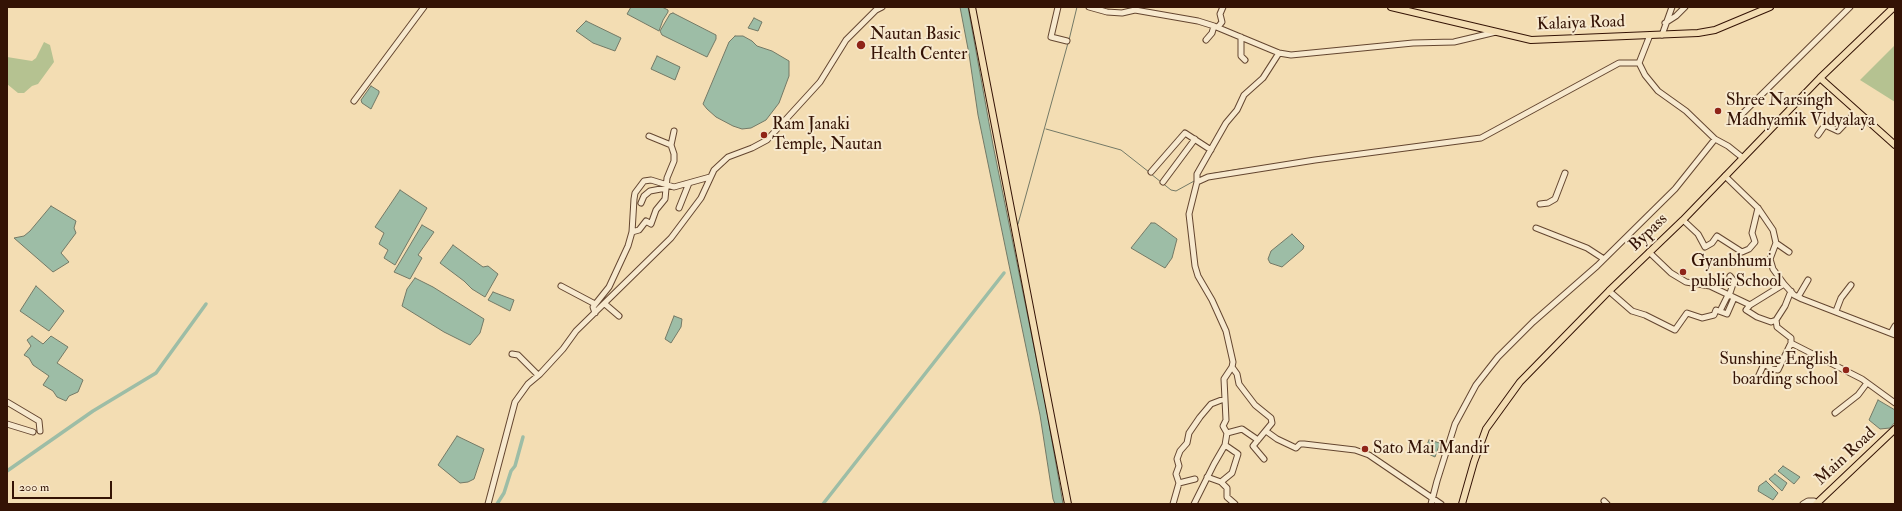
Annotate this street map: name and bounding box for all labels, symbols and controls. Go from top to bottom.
street label: Kalaiya Road [1537,12,1625,36]
place label: Nautan Basic Health Center [870,25,967,65]
marker: Nautan Basic Health Center [855,39,867,51]
place label: Shree Narsingh Madhyamik Vidyalaya [1726,91,1875,131]
marker: Shree Narsingh Madhyamik Vidyalaya [1713,106,1723,116]
place label: Ram Janaki Temple, Nautan [772,115,882,155]
marker: Ram Janaki Temple, Nautan [759,130,769,140]
street label: Bypass [1625,210,1673,256]
place label: Gyanbhumi public School [1691,252,1782,292]
marker: Gyanbhumi public School [1678,267,1688,277]
place label: Sunshine English boarding school [1719,350,1838,390]
marker: Sunshine English boarding school [1841,365,1851,375]
street label: Main Road [1811,424,1881,490]
place label: Sato Mai Mandir [1373,439,1489,459]
marker: Sato Mai Mandir [1360,444,1370,454]
scale bar [14,473,114,499]
text: 200 m [19,480,49,495]

